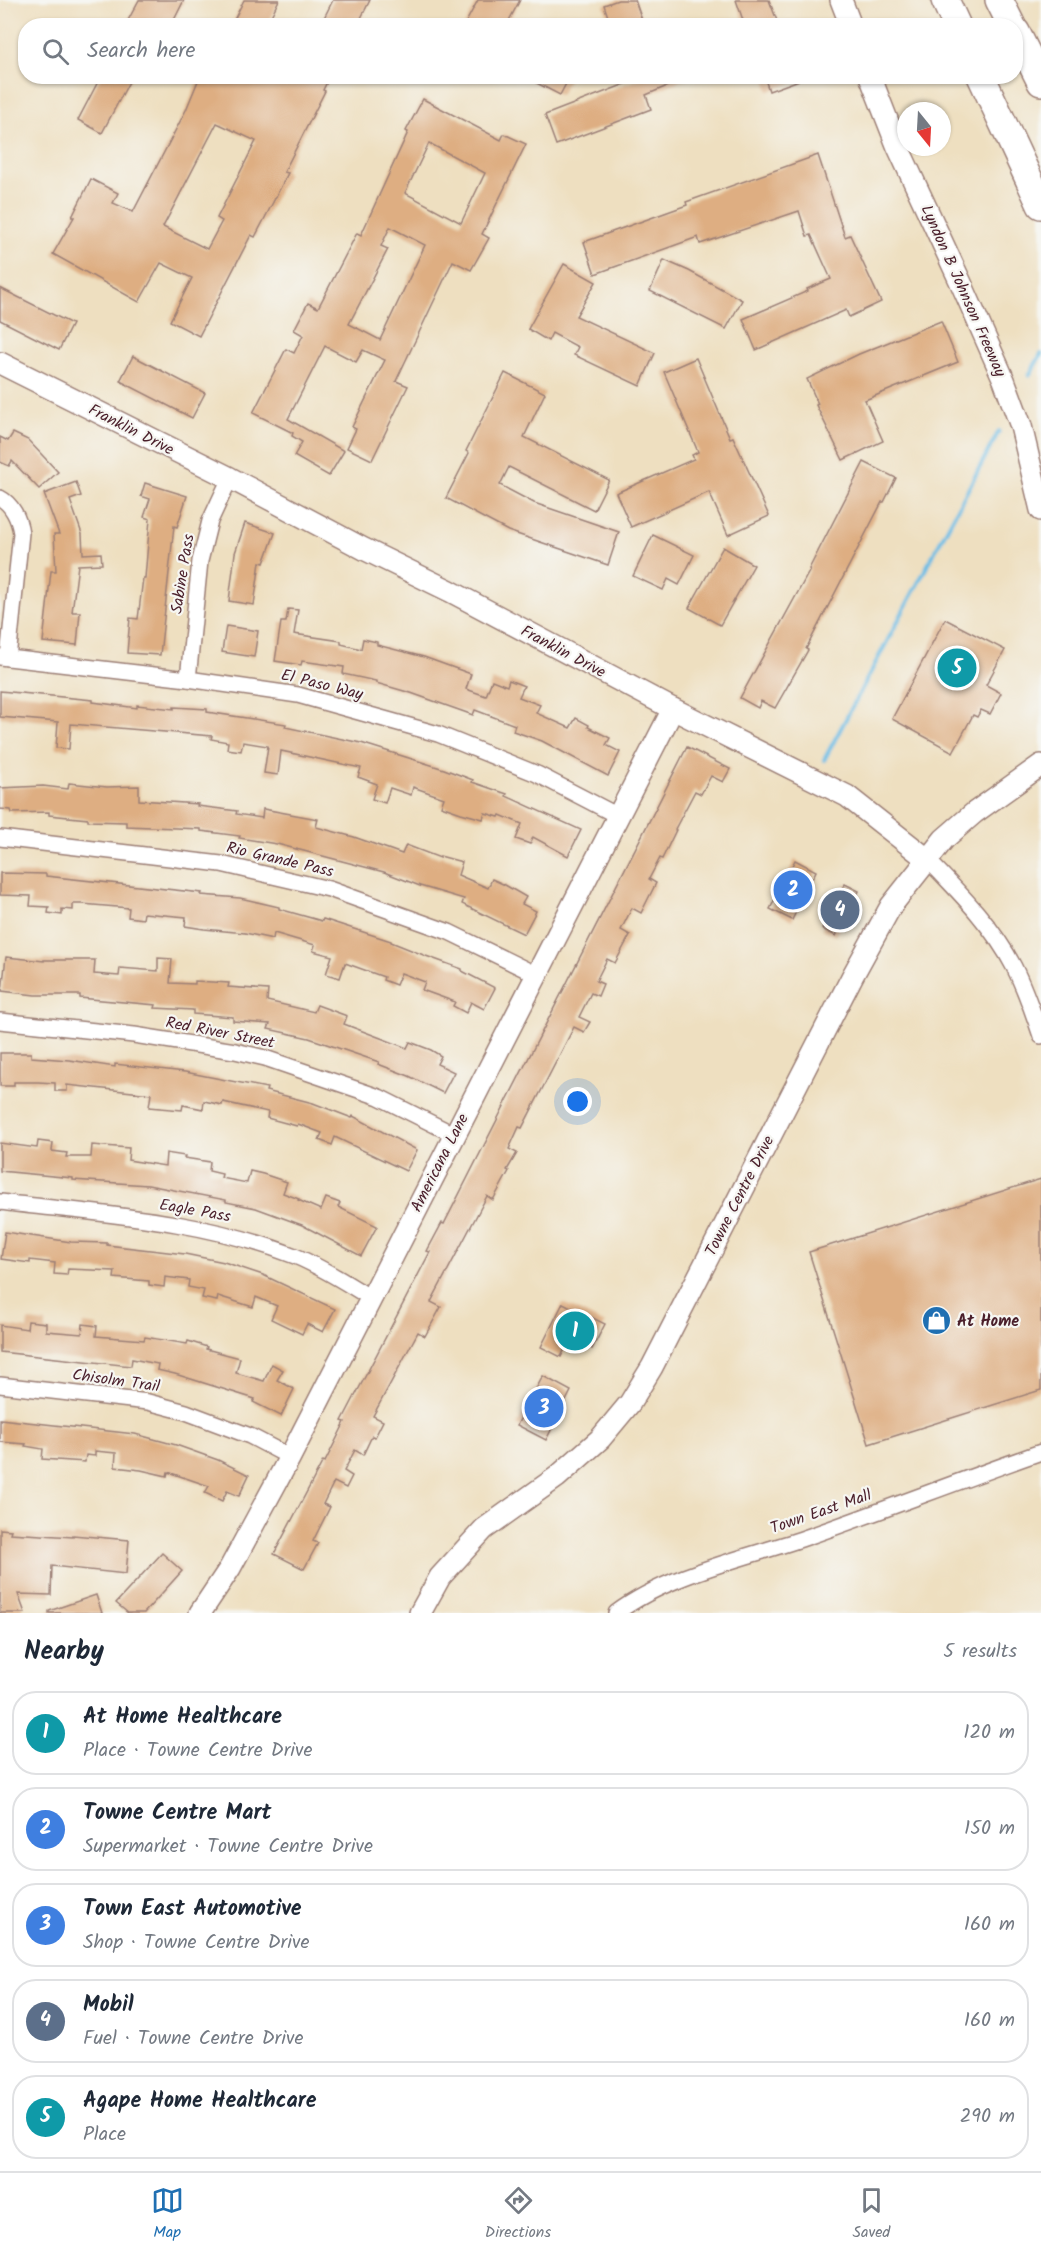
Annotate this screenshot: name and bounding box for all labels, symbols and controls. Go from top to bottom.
search box [18,18,1023,84]
text: Search here [87,34,195,69]
icon: search [39,35,72,68]
north arrow [897,102,951,156]
street label: Lyndon B Johnson Freeway [914,201,1012,382]
street label: Franklin Drive [84,398,178,462]
street label: Sabine Pass [164,532,202,616]
street label: Franklin Drive [516,619,610,685]
pin: 5 [938,646,976,690]
street label: El Paso Way [278,663,366,707]
street label: Rio Grande Pass [224,836,336,885]
pin: 2 [774,868,812,912]
pin: 4 [820,888,860,932]
street label: Red River Street [163,1010,277,1056]
your location [563,1087,592,1116]
street label: Americana Lane [404,1109,476,1217]
street label: Towne Centre Drive [699,1131,781,1261]
street label: Eagle Pass [157,1192,233,1230]
shop icon: At Home [920,1305,952,1337]
pin: 1 [556,1308,594,1354]
place label: At Home [957,1309,1019,1334]
street label: Chisolm Trail [71,1362,161,1400]
pin: 3 [524,1386,564,1430]
street label: Town East Mall [767,1483,875,1541]
text: Nearby [24,1631,104,1673]
text: 5 results [943,1636,1017,1668]
text: At Home Healthcare [83,1700,282,1735]
text: 1 [42,1717,49,1749]
text: 120 m [963,1717,1015,1749]
text: Place · Towne Centre Drive [83,1735,312,1767]
text: Towne Centre Mart [83,1796,271,1831]
text: 2 [40,1813,51,1845]
text: 150 m [964,1813,1015,1845]
text: Supermarket · Towne Centre Drive [83,1831,373,1863]
text: Town East Automotive [83,1892,302,1927]
text: 3 [40,1909,51,1941]
text: 160 m [964,1909,1015,1941]
text: Shop · Towne Centre Drive [83,1927,309,1959]
text: Mobil [83,1988,134,2023]
text: 4 [40,2005,51,2037]
text: 160 m [964,2005,1015,2037]
text: Fuel · Towne Centre Drive [83,2023,303,2055]
text: Agape Home Healthcare [83,2084,316,2119]
text: 5 [40,2101,51,2133]
text: 290 m [960,2101,1015,2133]
text: Place [83,2119,126,2151]
tab: Map [151,2184,184,2245]
tab: Directions [485,2184,551,2245]
tab: Saved [852,2184,890,2245]

